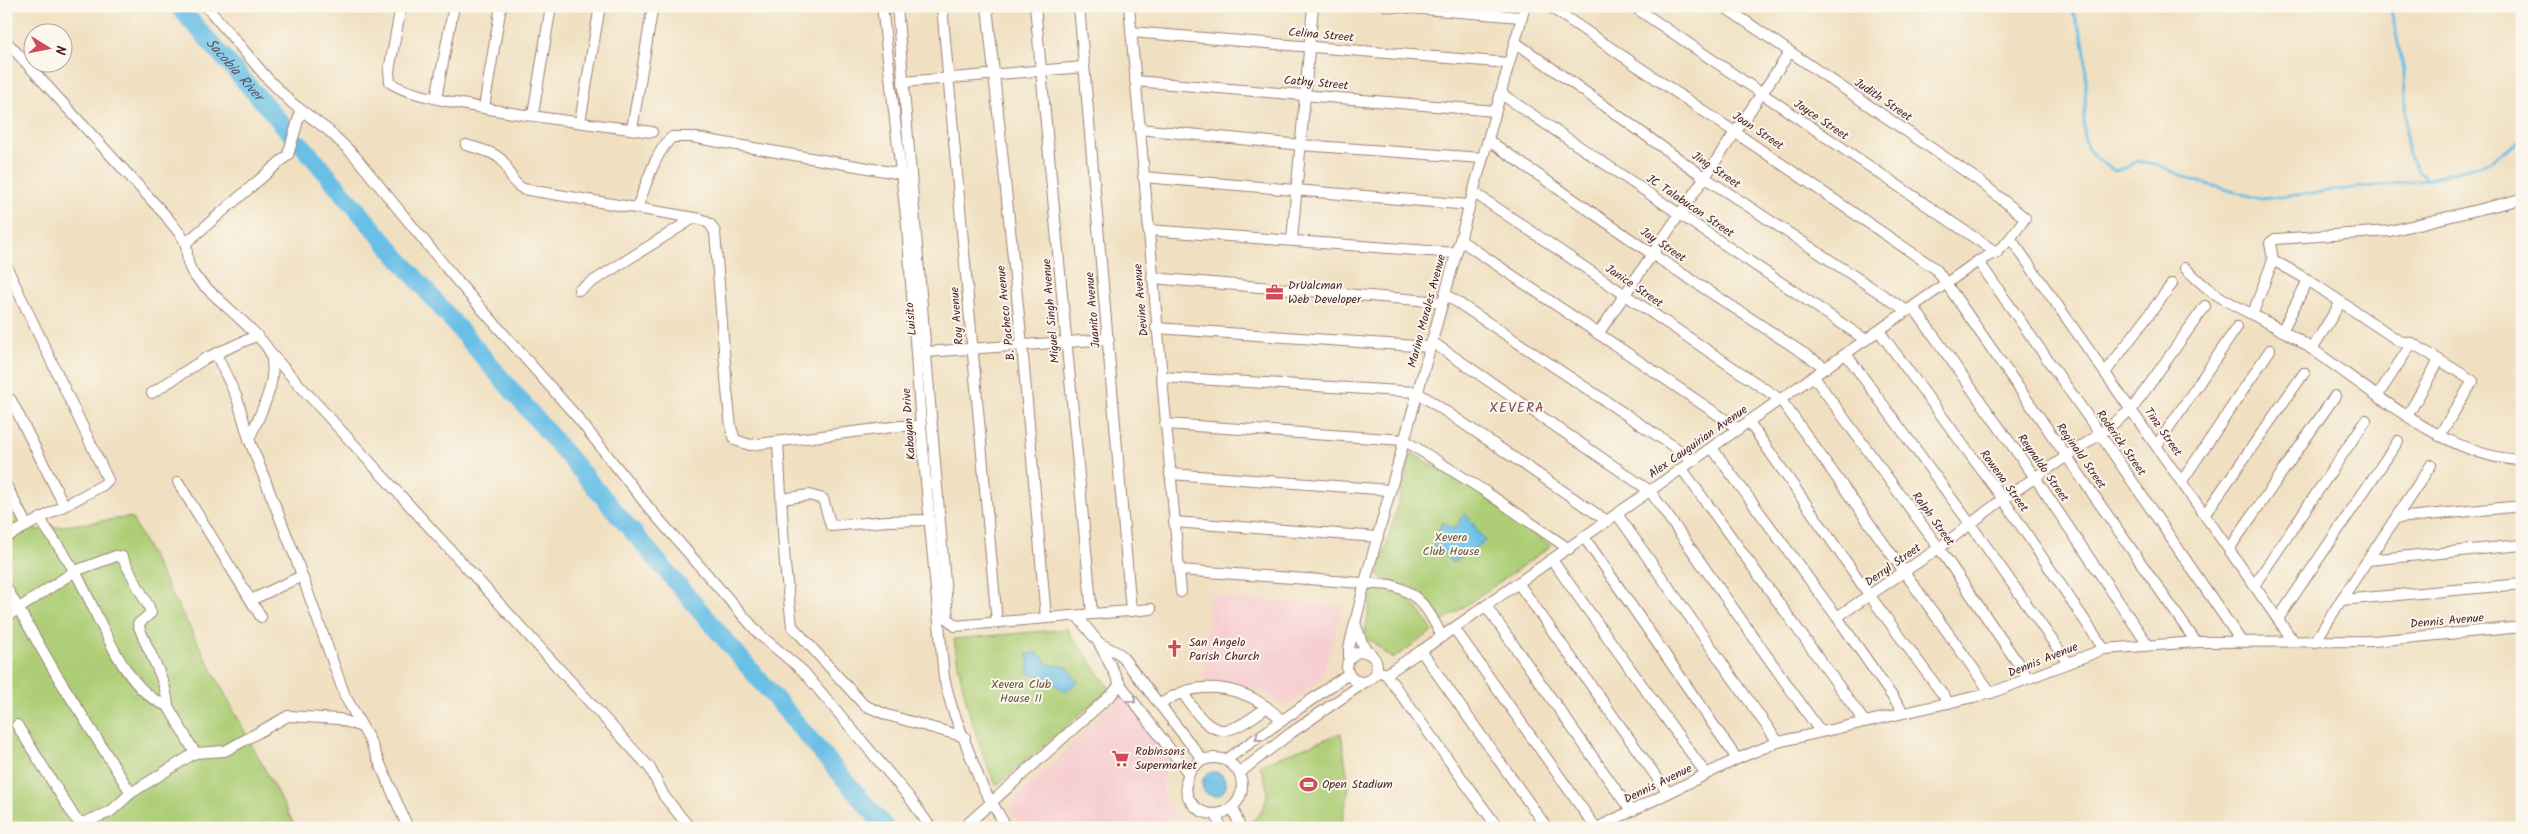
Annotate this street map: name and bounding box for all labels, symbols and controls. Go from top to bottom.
north arrow [22,22,72,72]
street label: Celina Street [1287,23,1355,47]
water label: Sacobia River [200,33,271,109]
text: N [48,44,71,57]
street label: Cathy Street [1283,71,1349,95]
street label: Judith Street [1850,74,1916,127]
street label: Joyce Street [1790,95,1853,146]
street label: Joan Street [1729,107,1788,155]
street label: Jing Street [1688,147,1745,194]
street label: JC Talabucon Street [1642,169,1738,243]
street label: Jay Street [1636,223,1690,268]
street label: Marino Morales Avenue [1403,252,1451,370]
street label: Miguel Singh Avenue [1037,257,1065,364]
street label: Janice Street [1601,260,1667,313]
street label: Devine Avenue [1128,262,1154,337]
street label: B. Pacheco Avenue [991,264,1020,362]
street label: Juanito Avenue [1080,270,1106,349]
place label: DrUalcman Web Developer [1288,276,1362,309]
office icon: DrUalcman Web Developer [1264,282,1284,302]
street label: Roy Avenue [945,286,969,346]
street label: Luisito [900,302,922,336]
street label: Kabayan Drive [897,387,921,461]
district label: XEVERA [1489,397,1545,419]
street label: Alex Cauguirian Avenue [1644,400,1752,483]
street label: Tinz Street [2139,404,2187,461]
street label: Roderick Street [2091,406,2151,480]
street label: Reginald Street [2051,419,2111,493]
street label: Reynaldo Street [2012,430,2074,506]
street label: Rowena Street [1975,446,2033,516]
street label: Ralph Street [1907,488,1959,550]
park label: Xevera Club House [1423,528,1480,561]
street label: Derryl Street [1861,538,1925,591]
street label: Dennis Avenue [2409,608,2485,634]
place label: San Angelo Parish Church [1189,633,1259,666]
street label: Dennis Avenue [2005,637,2081,683]
church icon: San Angelo Parish Church [1165,639,1185,659]
park label: Xevera Club House II [991,675,1052,708]
one-way arrow [1127,694,1135,703]
one-way arrow [1255,732,1264,741]
place label: Robinsons Supermarket [1135,742,1197,775]
supermarket icon: Robinsons Supermarket [1111,748,1131,768]
street label: Dennis Avenue [1621,759,1696,809]
sports icon: Open Stadium [1298,774,1318,794]
place label: Open Stadium [1322,775,1393,794]

